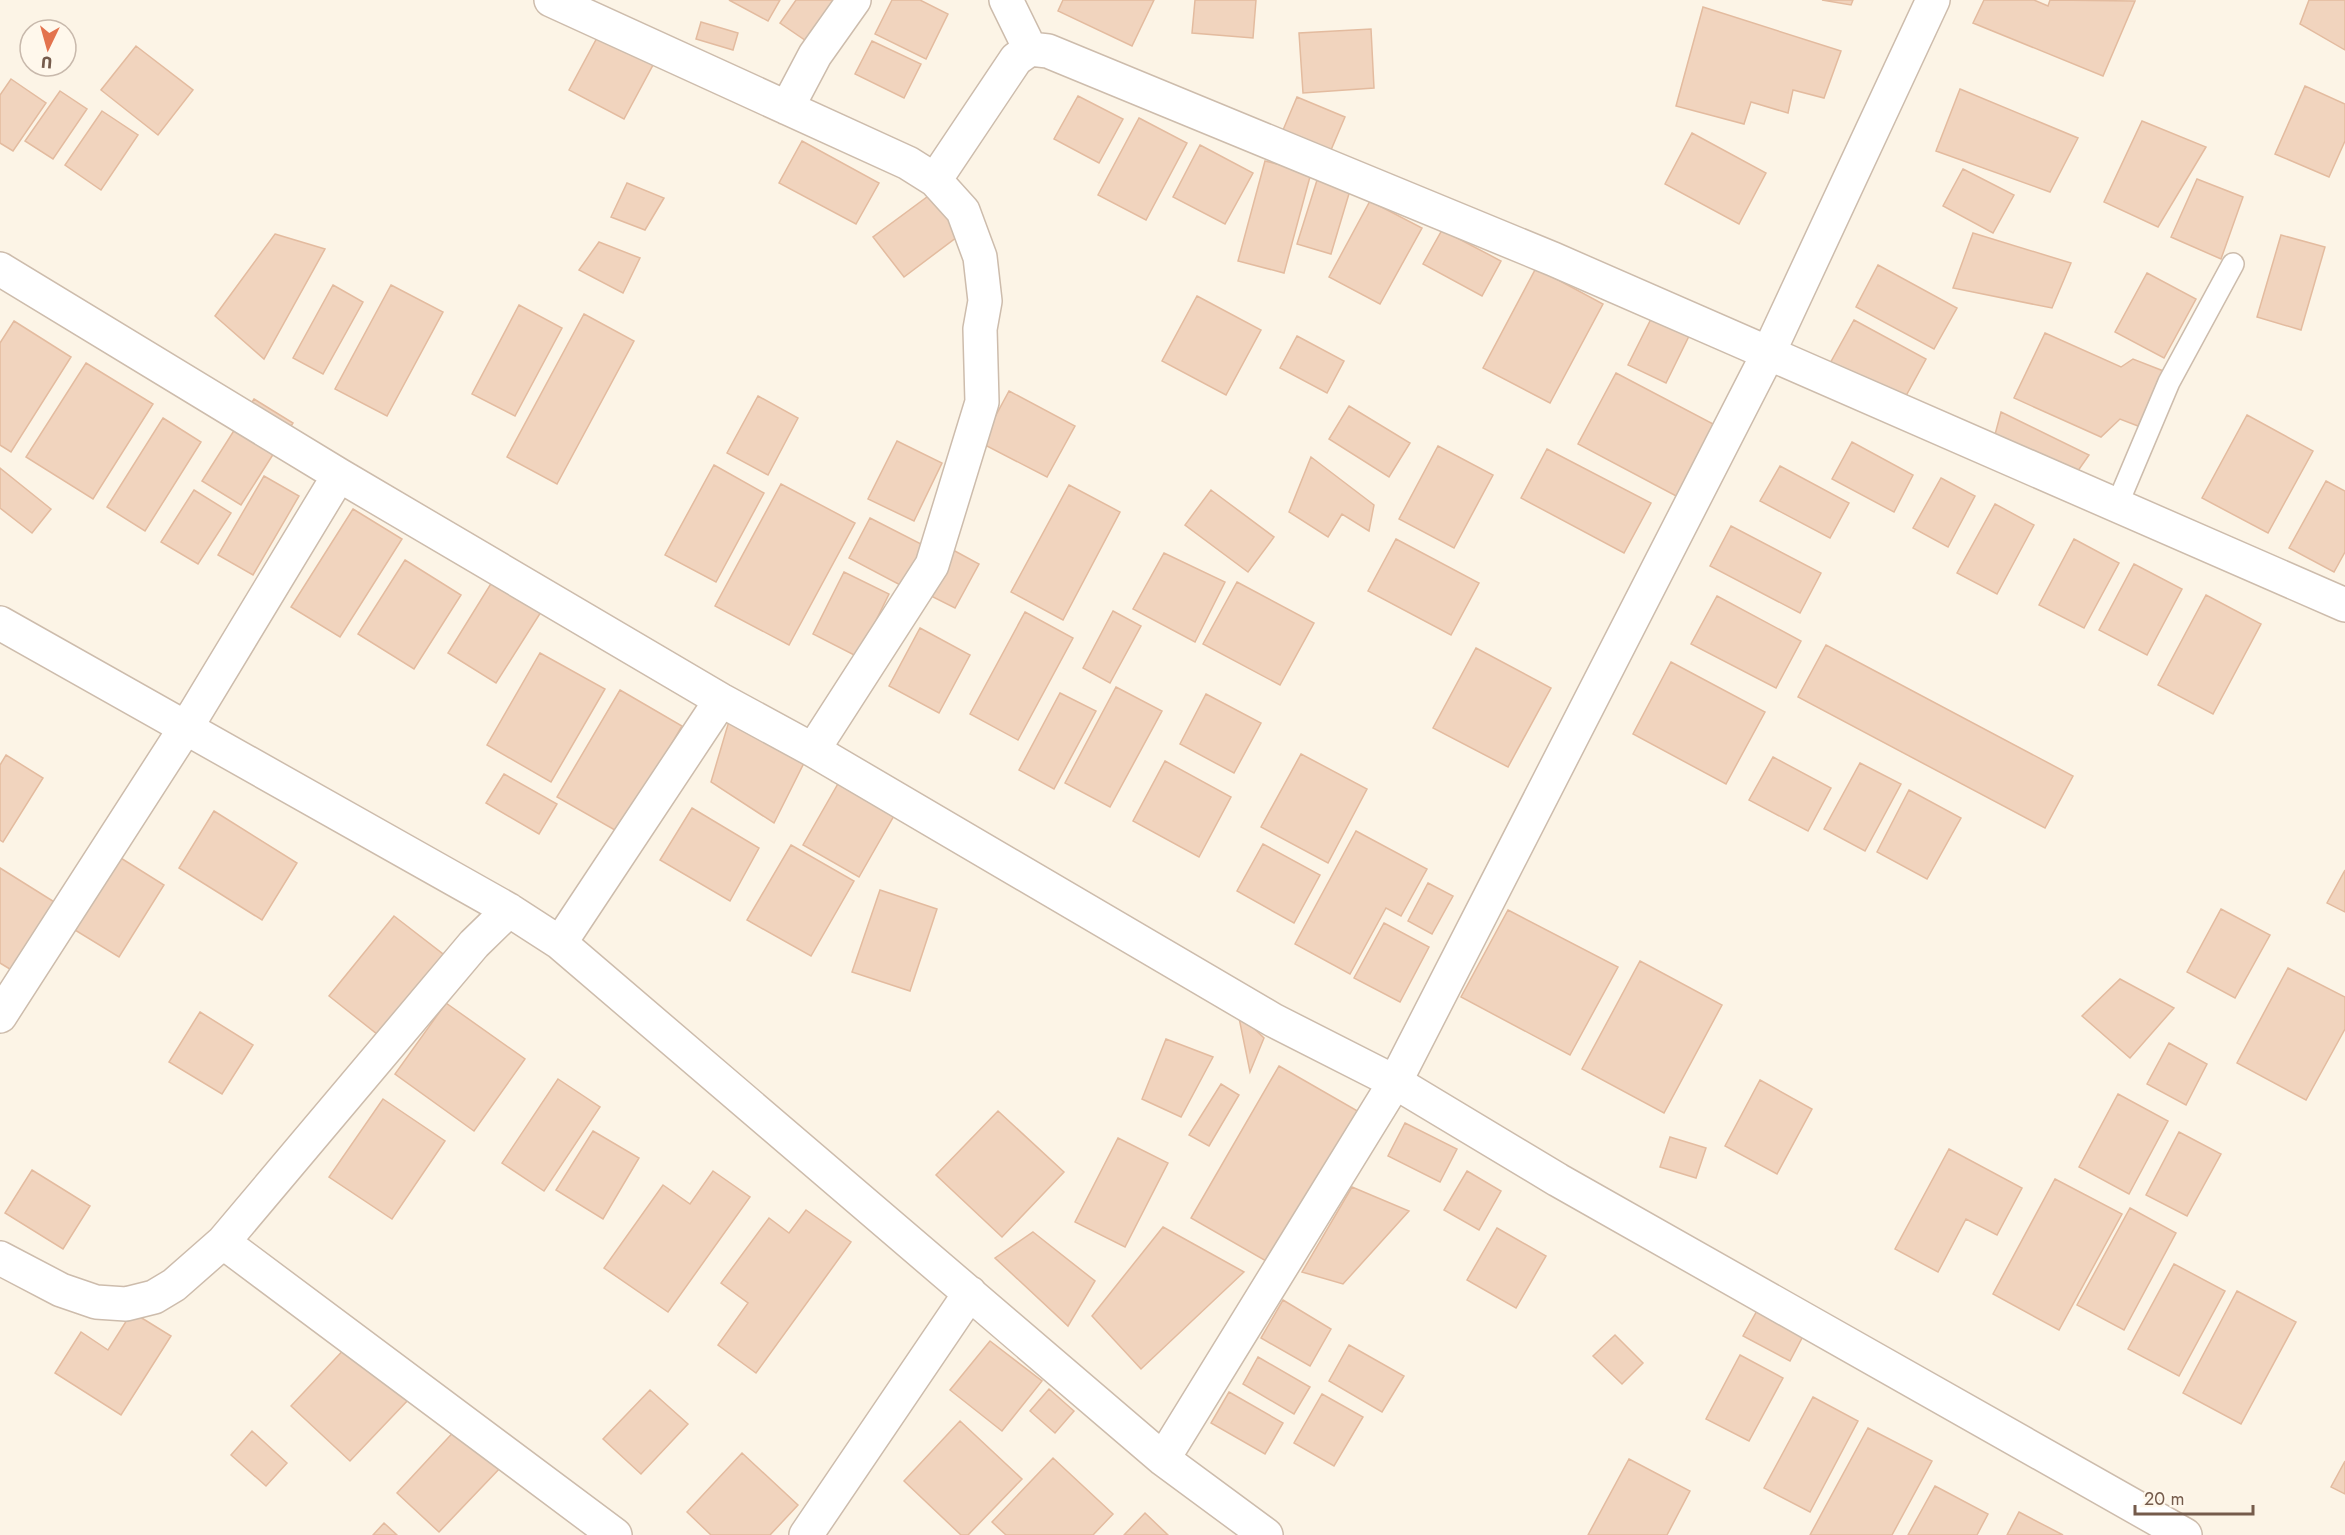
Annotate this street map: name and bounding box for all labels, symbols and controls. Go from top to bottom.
north arrow [18,18,78,78]
text: U [40,50,53,74]
scale bar [2135,1478,2254,1516]
text: 20 m [2144,1486,2184,1512]

